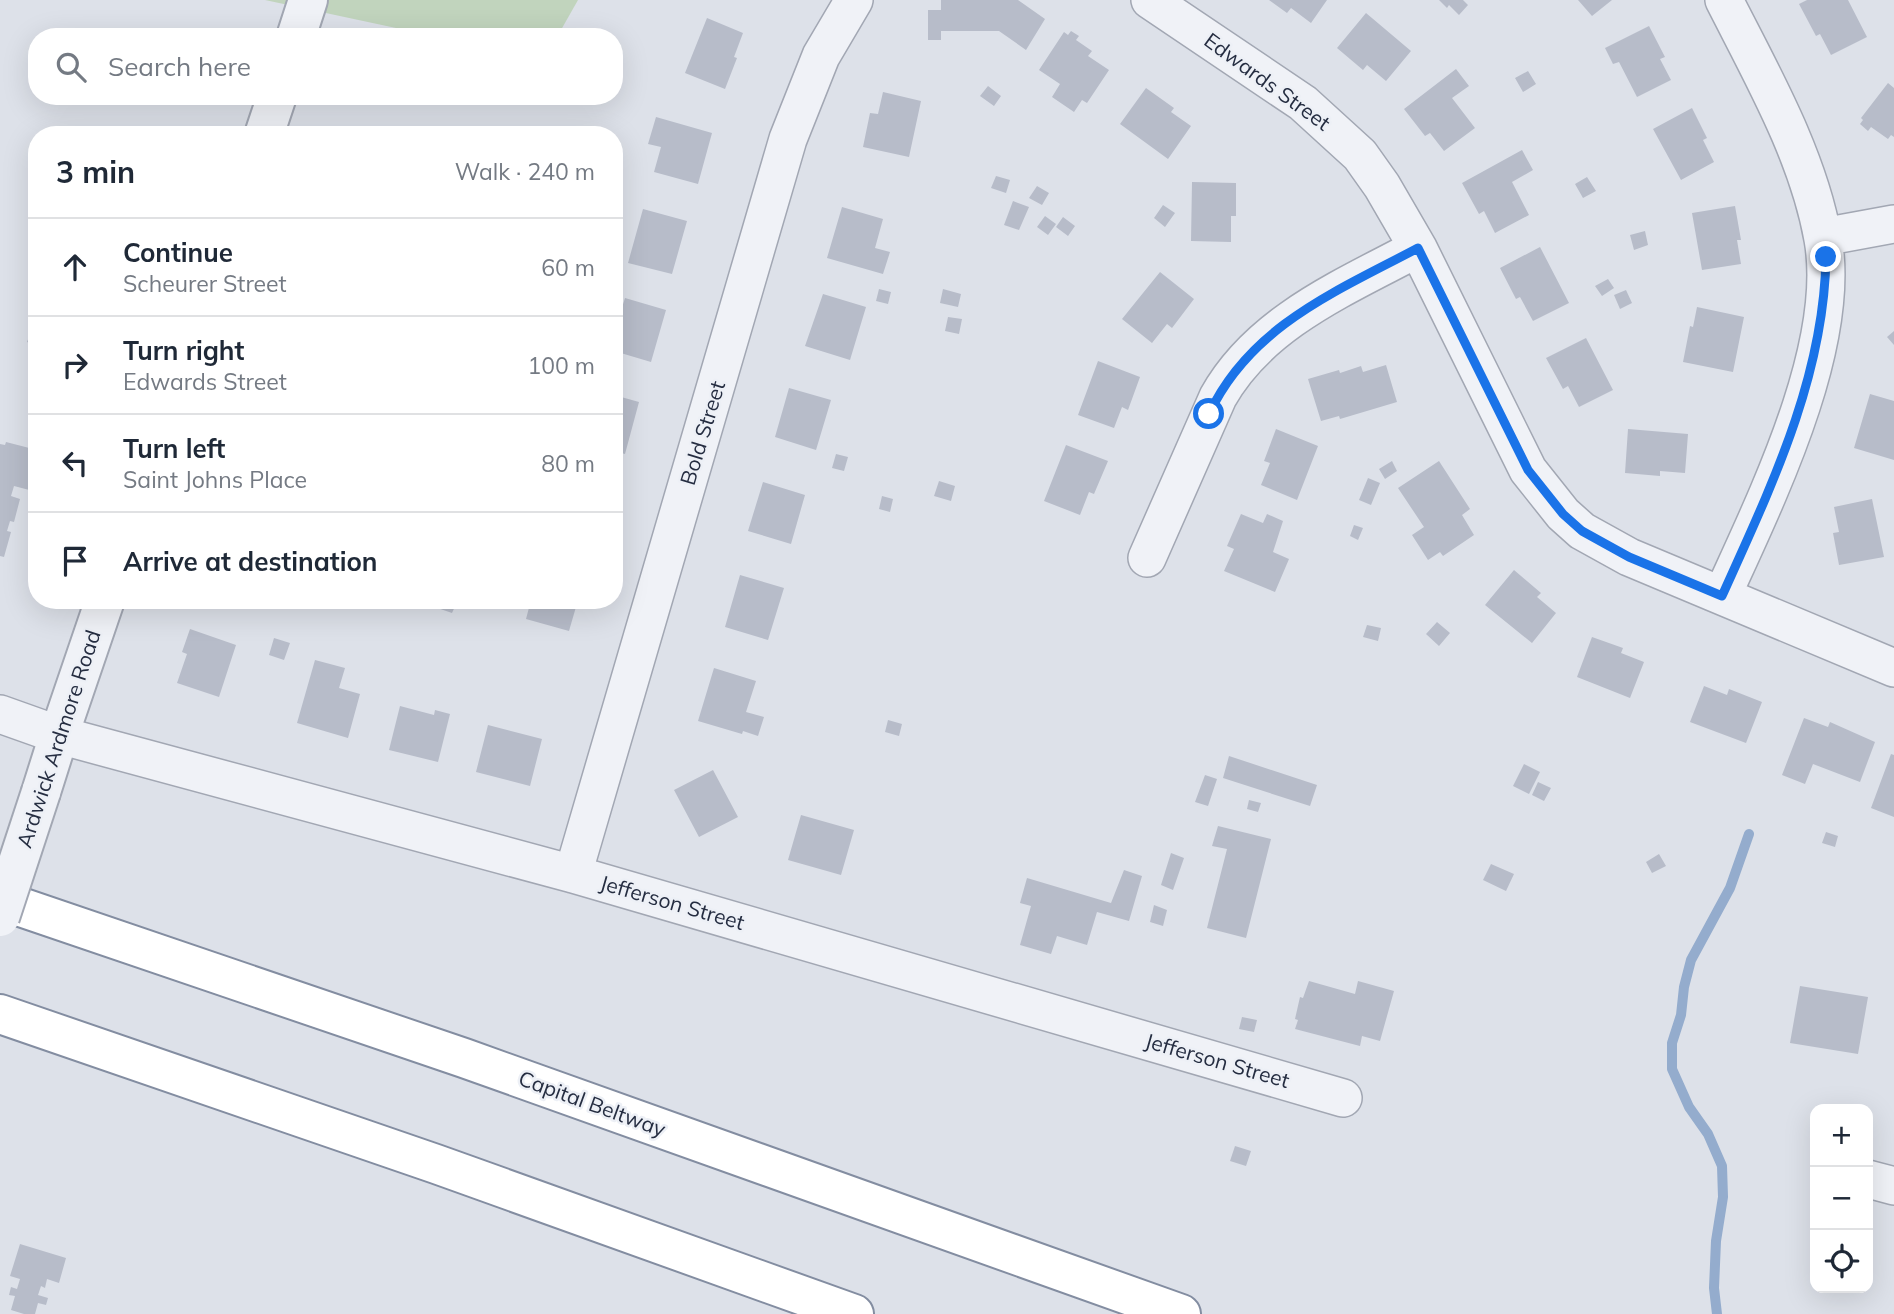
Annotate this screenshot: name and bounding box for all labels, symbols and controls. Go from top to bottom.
street label: Edwards Street [1199,27,1336,136]
search box [28,28,623,105]
icon: search [52,48,90,86]
text: Search here [108,50,251,83]
text: 3 min [56,153,135,191]
text: Walk · 240 m [455,157,595,186]
text: Continue [123,236,233,269]
route end [1810,241,1841,272]
icon: ahead [56,248,94,286]
text: 60 m [541,253,595,282]
text: Scheurer Street [123,269,287,298]
text: Turn right [123,334,244,367]
icon: right [56,346,94,384]
text: 100 m [527,351,595,380]
text: Edwards Street [123,367,287,396]
street label: Bold Street [674,378,730,488]
route start [1193,398,1224,429]
text: Turn left [123,432,225,465]
icon: left [56,444,94,482]
text: 80 m [541,449,595,478]
text: Saint Johns Place [123,465,307,494]
icon: arrive [56,542,94,580]
text: Arrive at destination [123,545,378,578]
street label: Ardwick Ardmore Road [11,627,106,851]
street label: Jefferson Street [597,869,748,935]
street label: Jefferson Street [1142,1027,1293,1093]
street label: Capital Beltway [515,1064,669,1142]
map controls [1810,1104,1873,1293]
button: + [1810,1104,1873,1167]
button: − [1810,1167,1873,1230]
button: locate [1810,1230,1873,1293]

